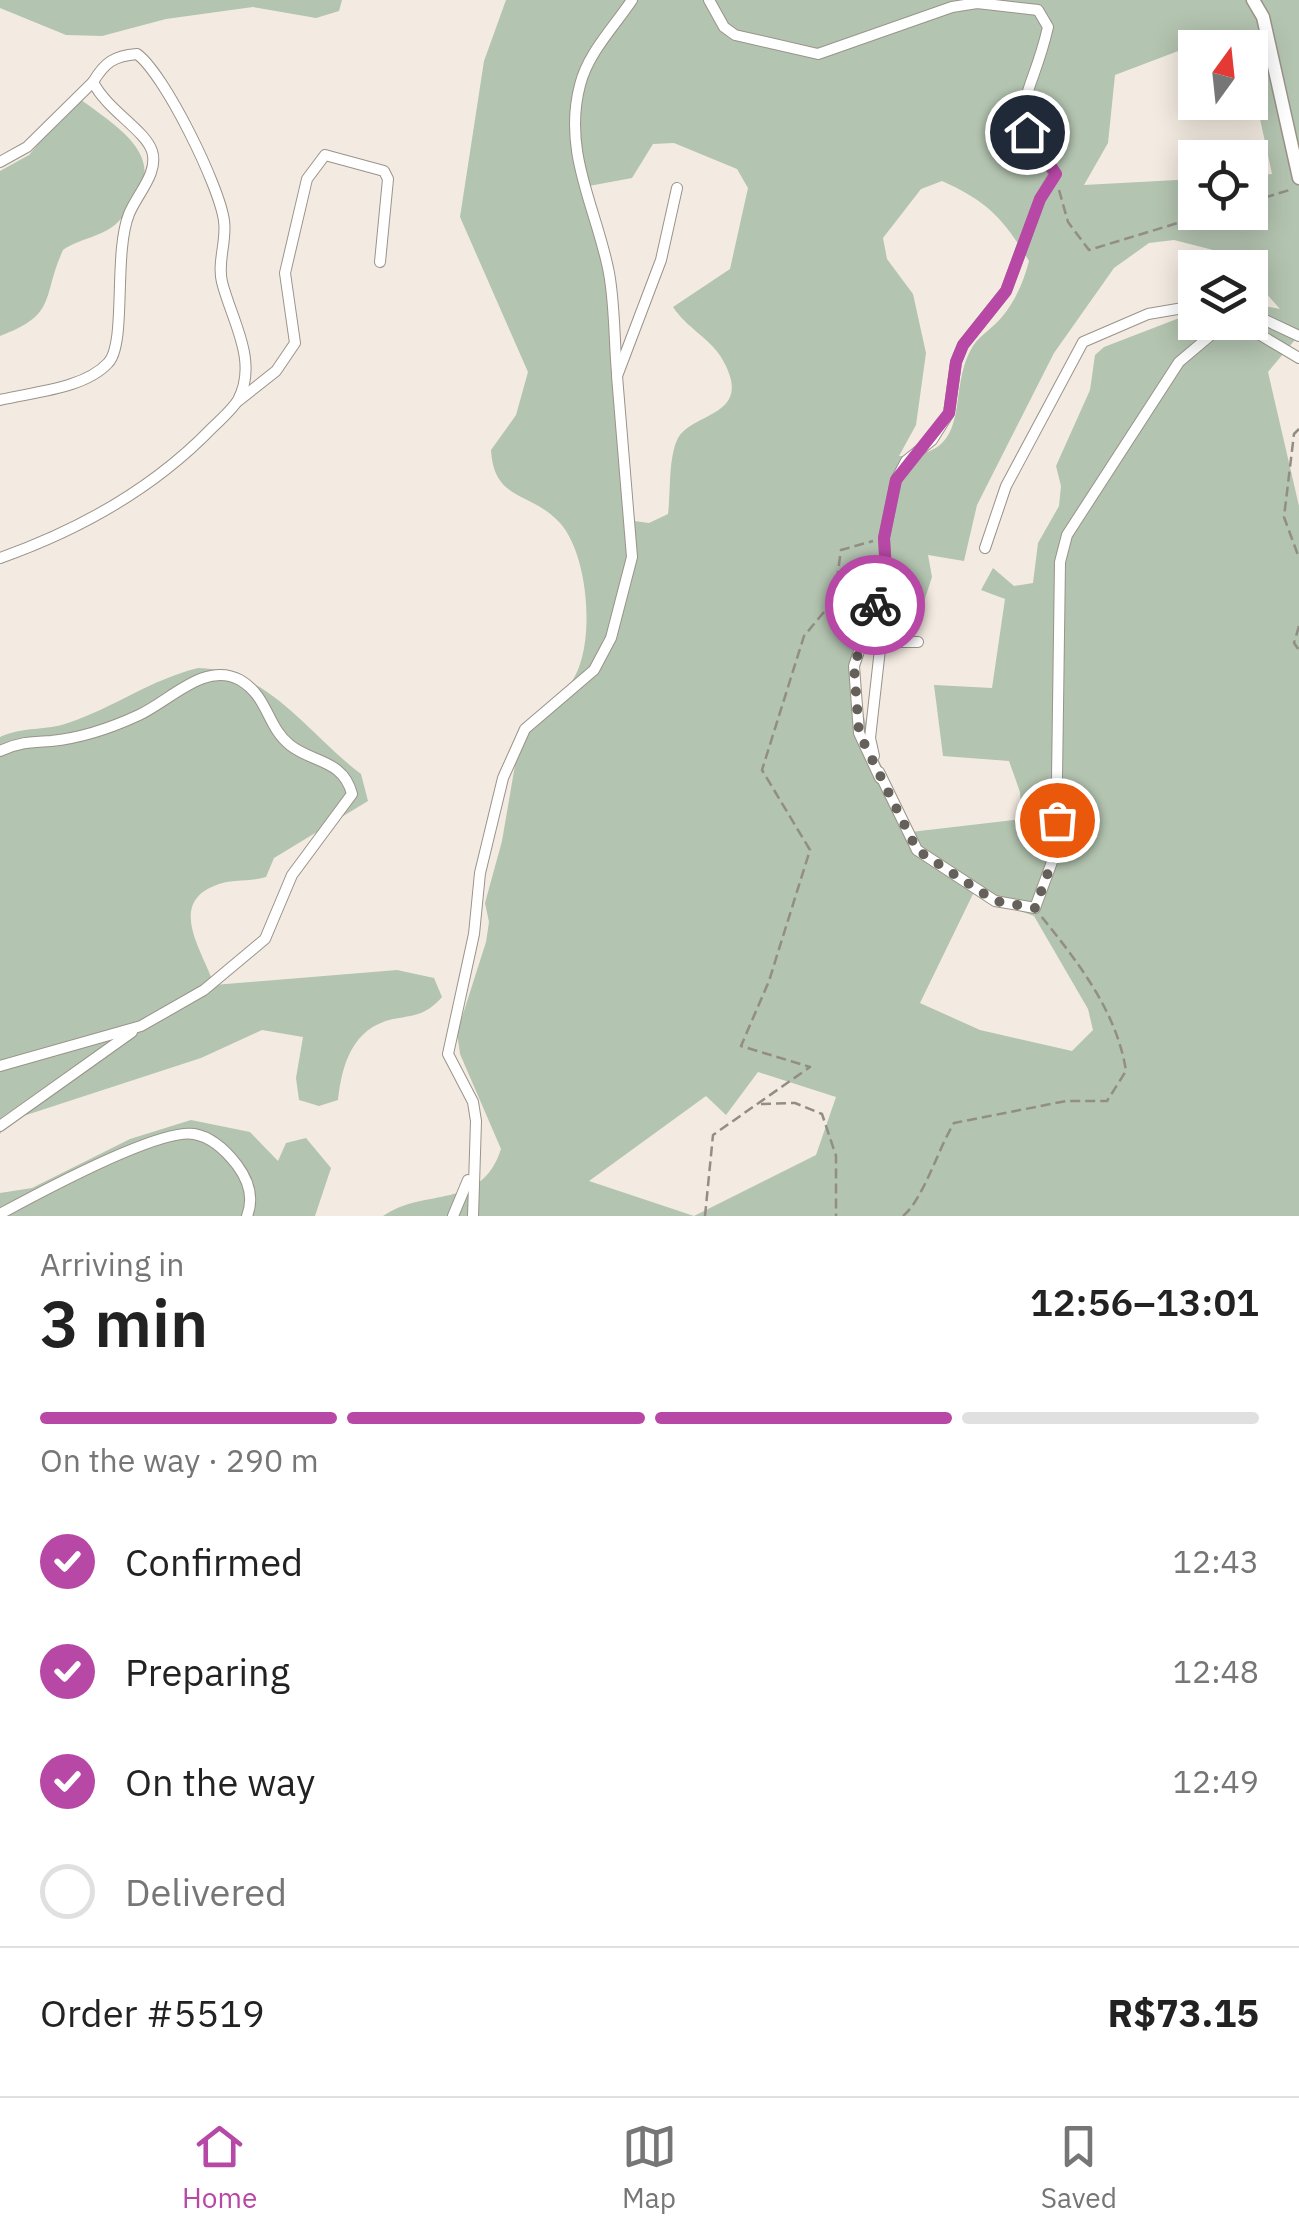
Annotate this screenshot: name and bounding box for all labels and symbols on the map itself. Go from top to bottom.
north arrow [1178,30,1268,120]
pin [985,90,1070,175]
courier [825,555,925,655]
pin [1015,778,1100,863]

